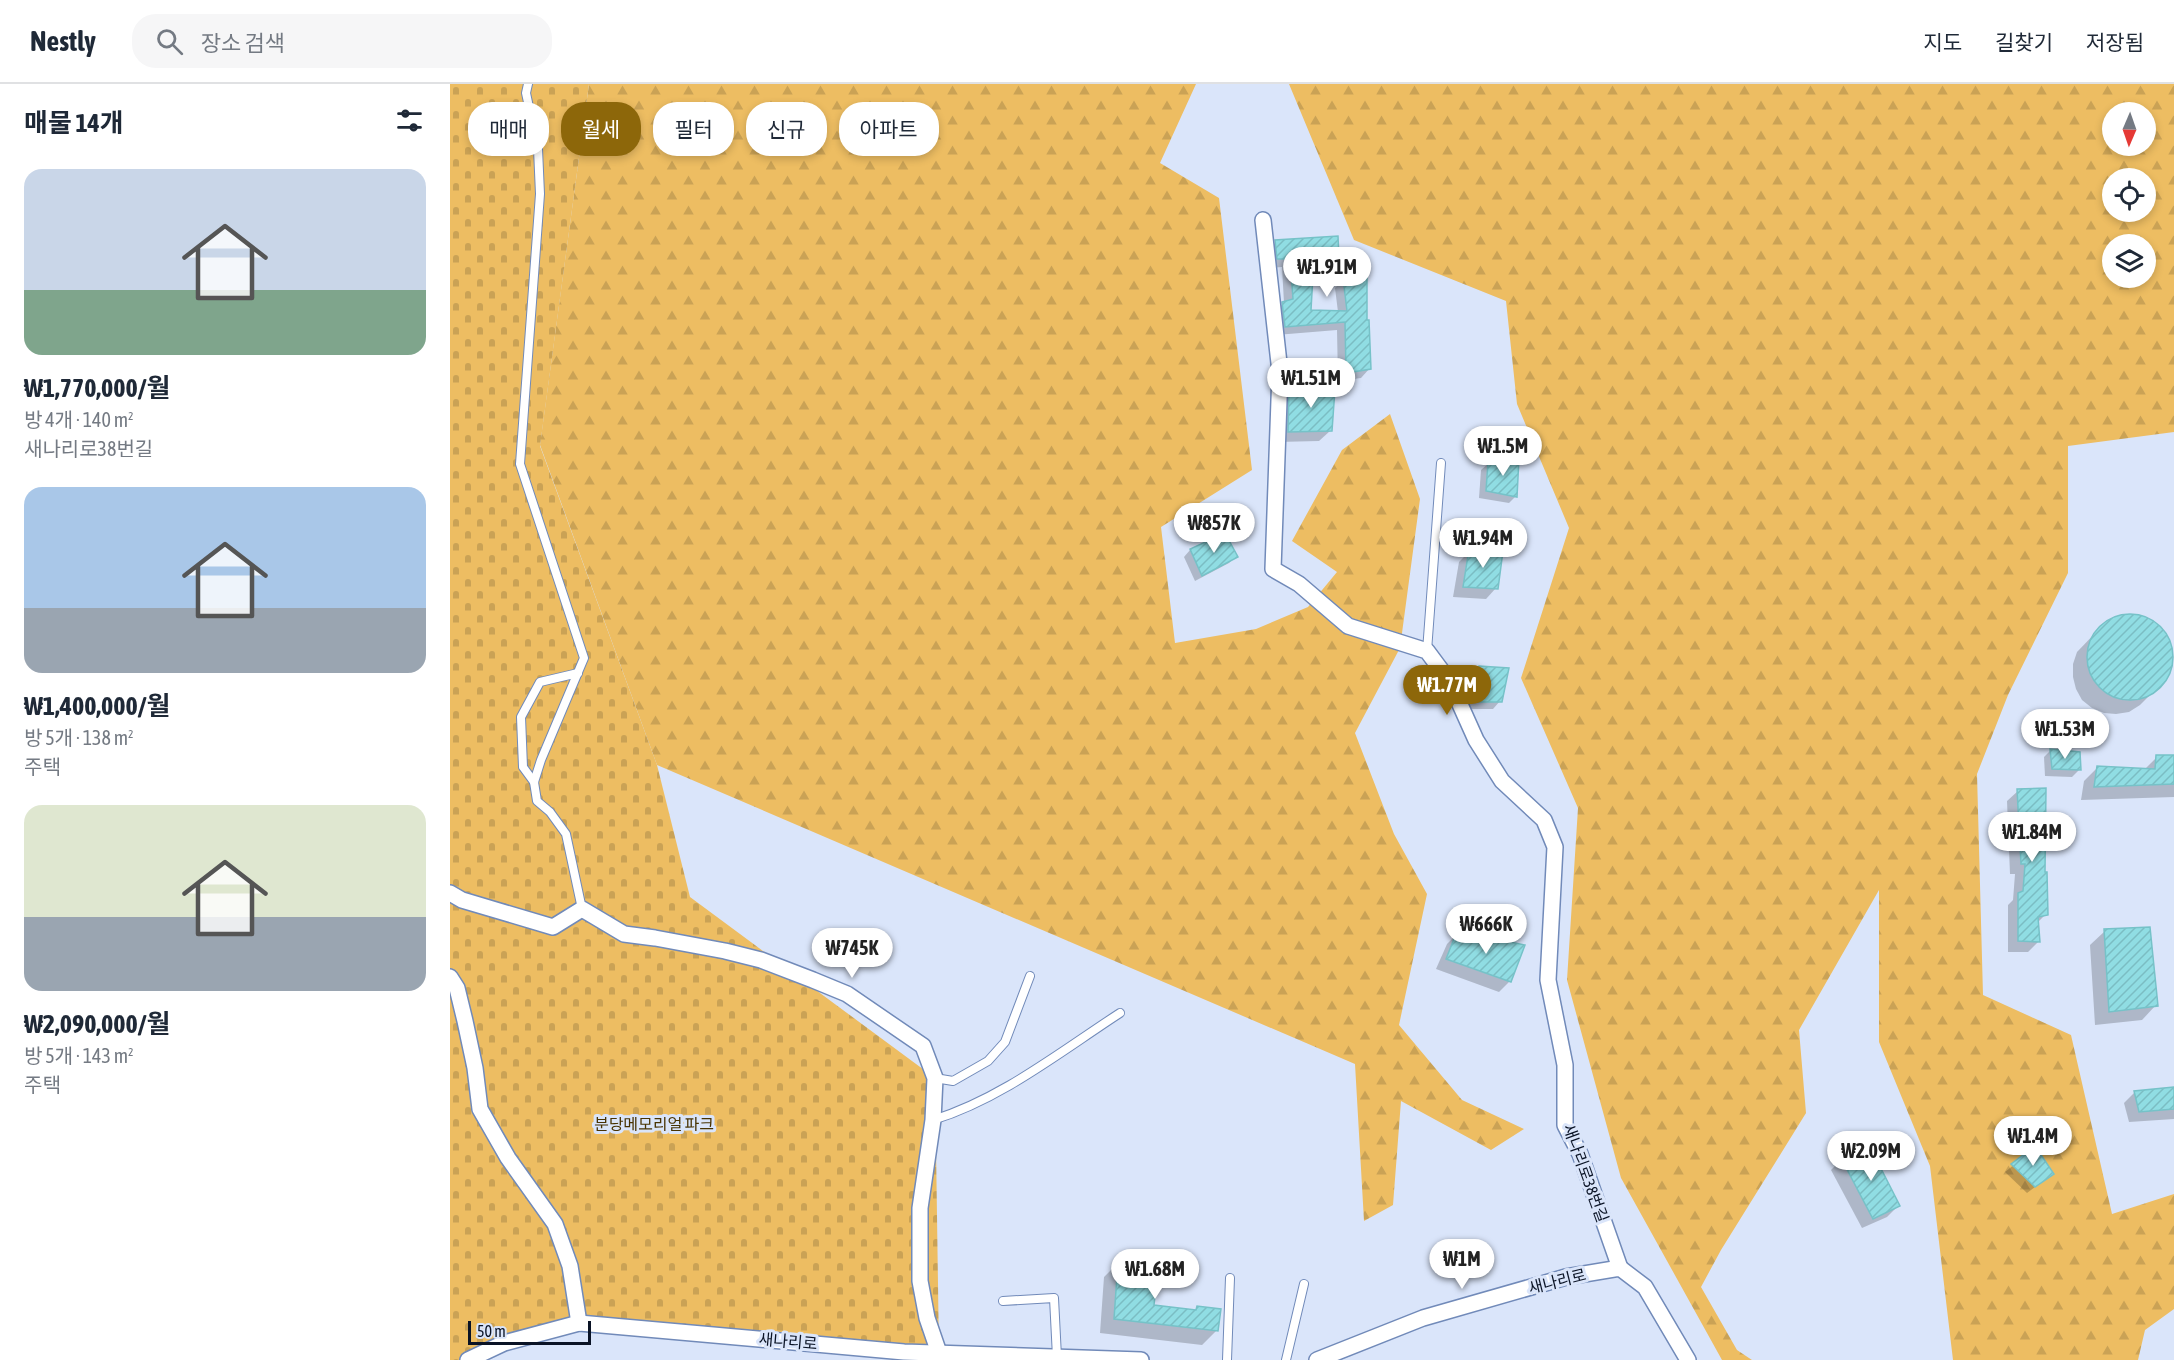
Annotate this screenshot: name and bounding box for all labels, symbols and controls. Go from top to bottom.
search box [132,14,552,68]
text: Nestly [30,25,96,57]
icon: search [153,25,186,58]
text: 장소 검색 [201,30,285,56]
text: 지도 [1923,30,1962,54]
text: 길찾기 [1995,30,2053,54]
text: 저장됨 [2086,30,2144,54]
chip: 매매 [468,102,549,156]
chip: 월세 [561,102,641,156]
chip: 필터 [653,102,734,156]
chip: 신규 [746,102,827,156]
chip: 아파트 [839,102,939,156]
north arrow [2102,102,2156,156]
map controls [2102,102,2156,288]
icon: filters [393,104,426,137]
text: 매물 14개 [24,108,124,138]
button: locate [2102,168,2156,222]
icon: home [171,208,279,316]
button: layers [2102,234,2156,288]
pin: ₩1.91M [1278,247,1376,298]
text: ₩1.91M [1297,255,1357,278]
pin: ₩1.51M [1262,358,1360,409]
text: ₩1.51M [1281,366,1341,389]
text: ₩1,770,000/월 [24,373,170,403]
text: 방 4개 · 140 m² [24,408,134,431]
pin: ₩1.5M [1461,426,1545,477]
text: ₩1.5M [1478,434,1528,457]
text: 새나리로38번길 [24,437,153,460]
pin: ₩857K [1172,503,1256,554]
text: ₩857K [1188,511,1240,534]
pin: ₩1.94M [1434,518,1532,569]
icon: home [171,526,279,634]
text: ₩1.94M [1453,526,1513,549]
pin: ₩1.77M [1398,665,1496,716]
text: ₩1.77M [1417,673,1477,696]
text: ₩1,400,000/월 [24,691,170,721]
pin: ₩1.53M [2016,709,2114,760]
text: ₩1.53M [2035,717,2095,740]
text: 방 5개 · 138 m² [24,726,134,749]
text: 주택 [24,755,61,778]
pin: ₩1.84M [1983,812,2081,863]
text: ₩1.84M [2002,820,2062,843]
icon: home [171,844,279,952]
pin: ₩666K [1444,904,1528,955]
text: ₩666K [1460,912,1512,935]
pin: ₩745K [810,928,894,979]
text: ₩745K [826,936,878,959]
text: ₩2,090,000/월 [24,1009,170,1039]
text: 방 5개 · 143 m² [24,1044,134,1067]
text: 주택 [24,1073,61,1096]
park label: 분당메모리얼 파크 [594,1115,714,1133]
pin: ₩1.4M [1991,1116,2075,1167]
street label: 새나리로38번길 [1560,1121,1612,1225]
text: ₩1.4M [2008,1124,2058,1147]
pin: ₩2.09M [1822,1131,1920,1182]
text: ₩2.09M [1841,1139,1901,1162]
pin: ₩1M [1433,1239,1491,1290]
text: ₩1M [1443,1247,1481,1270]
pin: ₩1.68M [1106,1249,1204,1300]
text: ₩1.68M [1125,1257,1185,1280]
street label: 새나리로 [1526,1265,1588,1297]
scale bar [468,1318,591,1346]
text: 50 m [477,1322,506,1340]
street label: 새나리로 [758,1329,818,1353]

